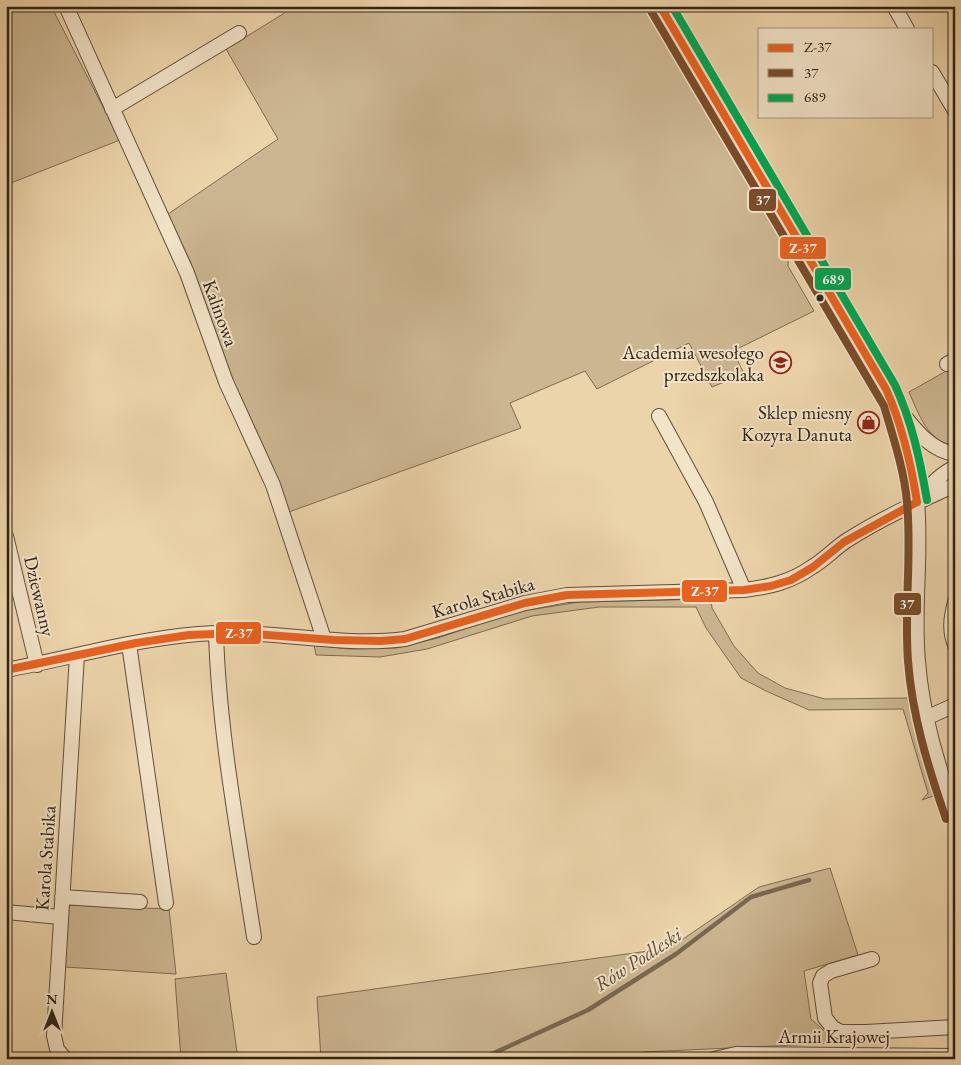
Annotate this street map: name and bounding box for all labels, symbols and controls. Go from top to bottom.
legend [758,28,934,118]
text: Z-37 [804,37,832,56]
text: 37 [804,63,819,82]
text: 689 [804,87,826,106]
line badge: 37 [748,188,777,212]
text: 37 [756,191,771,209]
line badge: Z-37 [779,236,827,260]
text: Z-37 [789,239,817,257]
line badge: 689 [814,267,852,291]
text: 689 [822,270,845,288]
street label: Kalinowa [197,276,244,350]
unlabelled marker [815,293,825,303]
place label: Academia wesołego przedszkolaka [621,340,764,387]
school or university icon: Academia wesołego przedszkolaka [768,351,792,375]
place label: Sklep miesny Kozyra Danuta [741,400,853,447]
shop icon: Sklep miesny Kozyra Danuta [856,411,880,435]
street label: Dziewanny [18,554,61,639]
street label: Karola Stabika [429,571,538,624]
line badge: Z-37 [681,579,728,603]
text: Z-37 [691,582,719,600]
line badge: 37 [893,592,922,616]
text: 37 [900,595,915,613]
line badge: Z-37 [215,621,262,645]
text: Z-37 [225,624,253,642]
street label: Karola Stabika [29,804,62,911]
water label: Rów Podleski [589,920,688,997]
north arrow [28,988,78,1038]
text: N [46,990,58,1008]
street label: Armii Krajowej [777,1024,890,1049]

